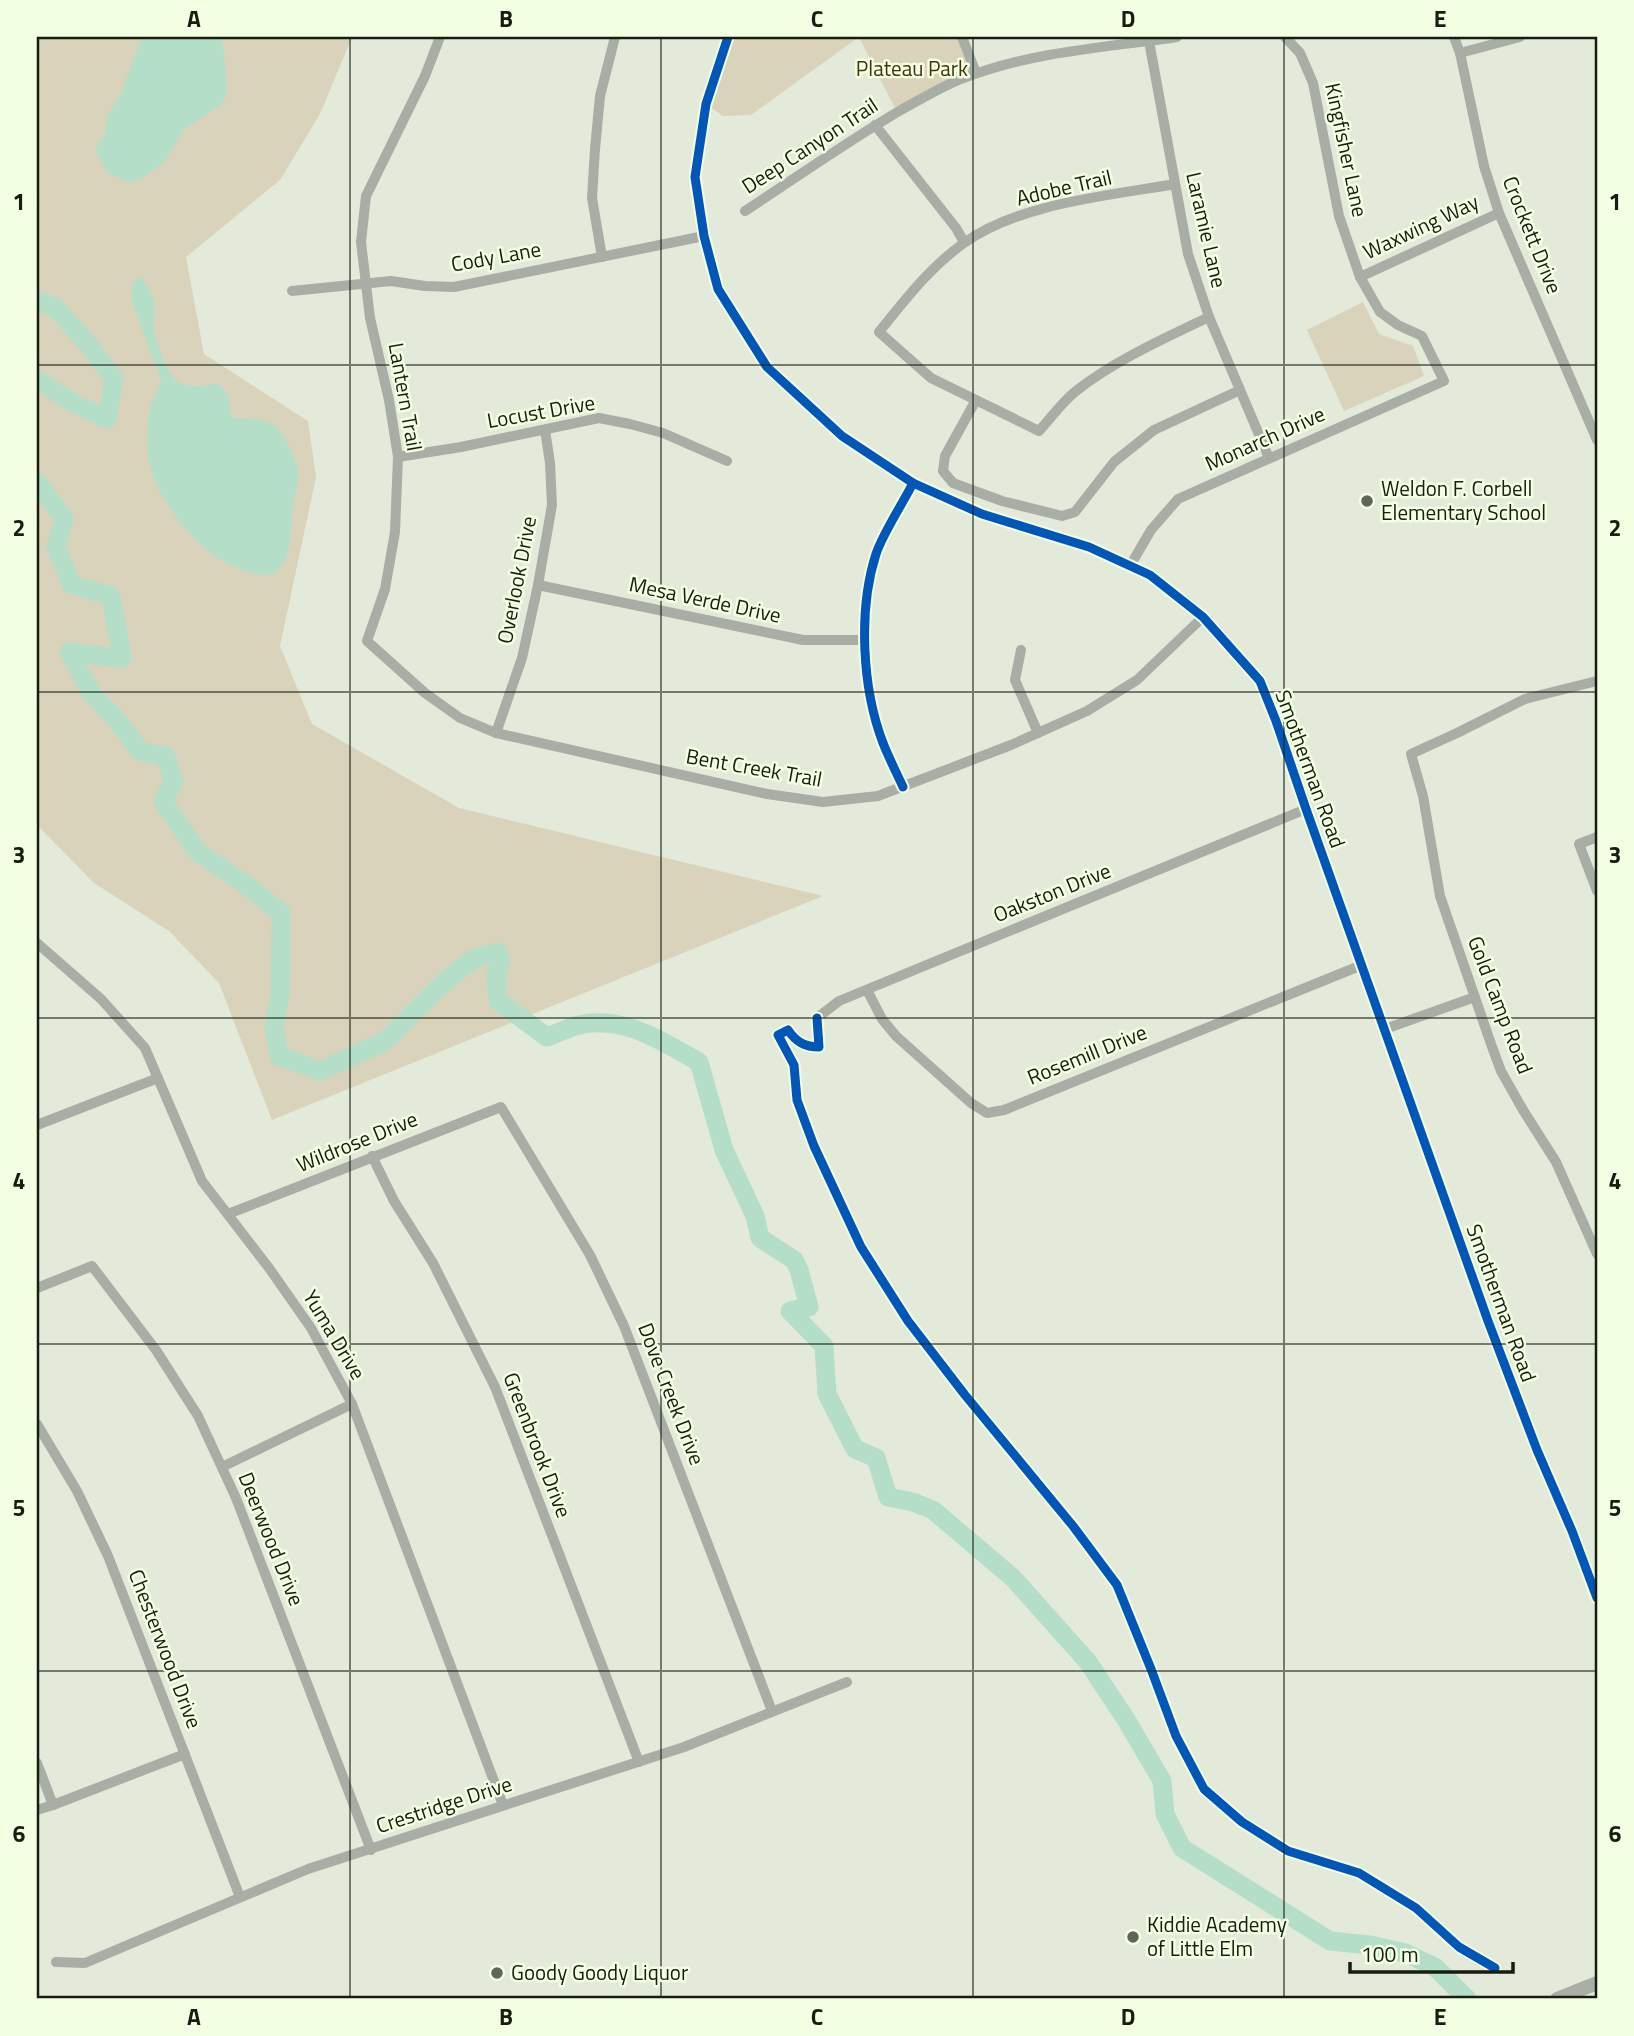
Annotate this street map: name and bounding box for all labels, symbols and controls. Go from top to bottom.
text: A [187,1,201,36]
text: B [499,1,513,36]
text: C [811,1,823,36]
text: D [1121,1,1135,36]
text: E [1434,1,1446,36]
park label: Plateau Park [856,52,968,84]
street label: Kingfisher Lane [1317,80,1377,220]
street label: Deep Canyon Trail [735,89,884,201]
street label: Adobe Trail [1013,160,1115,214]
street label: Laramie Lane [1178,169,1236,291]
street label: Crockett Drive [1495,171,1571,298]
text: 1 [13,184,25,219]
text: 1 [1609,184,1621,219]
street label: Waxwing Way [1357,185,1484,267]
street label: Cody Lane [448,232,543,280]
street label: Lantern Trail [381,340,431,453]
street label: Locust Drive [484,386,597,436]
street label: Monarch Drive [1199,397,1330,479]
place label: Weldon F. Corbell Elementary School [1381,472,1546,528]
marker: Weldon F. Corbell Elementary School [1359,493,1375,509]
text: 2 [13,510,25,545]
text: 2 [1609,510,1621,545]
street label: Overlook Drive [488,513,544,646]
street label: Mesa Verde Drive [626,567,784,631]
street label: Smotherman Road [1268,685,1354,852]
street label: Bent Creek Trail [684,739,825,795]
text: 3 [13,837,25,872]
text: 3 [1609,837,1621,872]
street label: Oakston Drive [988,854,1115,930]
street label: Gold Camp Road [1460,931,1542,1078]
street label: Rosemill Drive [1022,1016,1151,1093]
street label: Wildrose Drive [291,1102,422,1180]
text: 4 [13,1163,25,1198]
text: 4 [1609,1163,1621,1198]
street label: Smotherman Road [1459,1219,1545,1386]
street label: Yuma Drive [295,1283,374,1386]
street label: Dove Creek Drive [630,1318,714,1469]
street label: Greenbrook Drive [496,1367,580,1522]
street label: Deerwood Drive [231,1467,313,1610]
text: 5 [13,1490,25,1525]
text: 5 [1609,1490,1621,1525]
street label: Chesterwood Drive [121,1564,211,1733]
street label: Crestridge Drive [372,1767,516,1841]
text: 6 [13,1816,26,1851]
text: 6 [1609,1816,1622,1851]
place label: Kiddie Academy of Little Elm [1147,1908,1287,1964]
marker: Kiddie Academy of Little Elm [1125,1929,1141,1945]
scale bar [1350,1931,1513,1975]
text: 100 m [1361,1938,1418,1970]
place label: Goody Goody Liquor [511,1956,688,1988]
marker: Goody Goody Liquor [489,1965,505,1981]
text: A [187,1999,201,2034]
text: B [499,1999,513,2034]
text: C [811,1999,823,2034]
text: D [1121,1999,1135,2034]
text: E [1434,1999,1446,2034]

